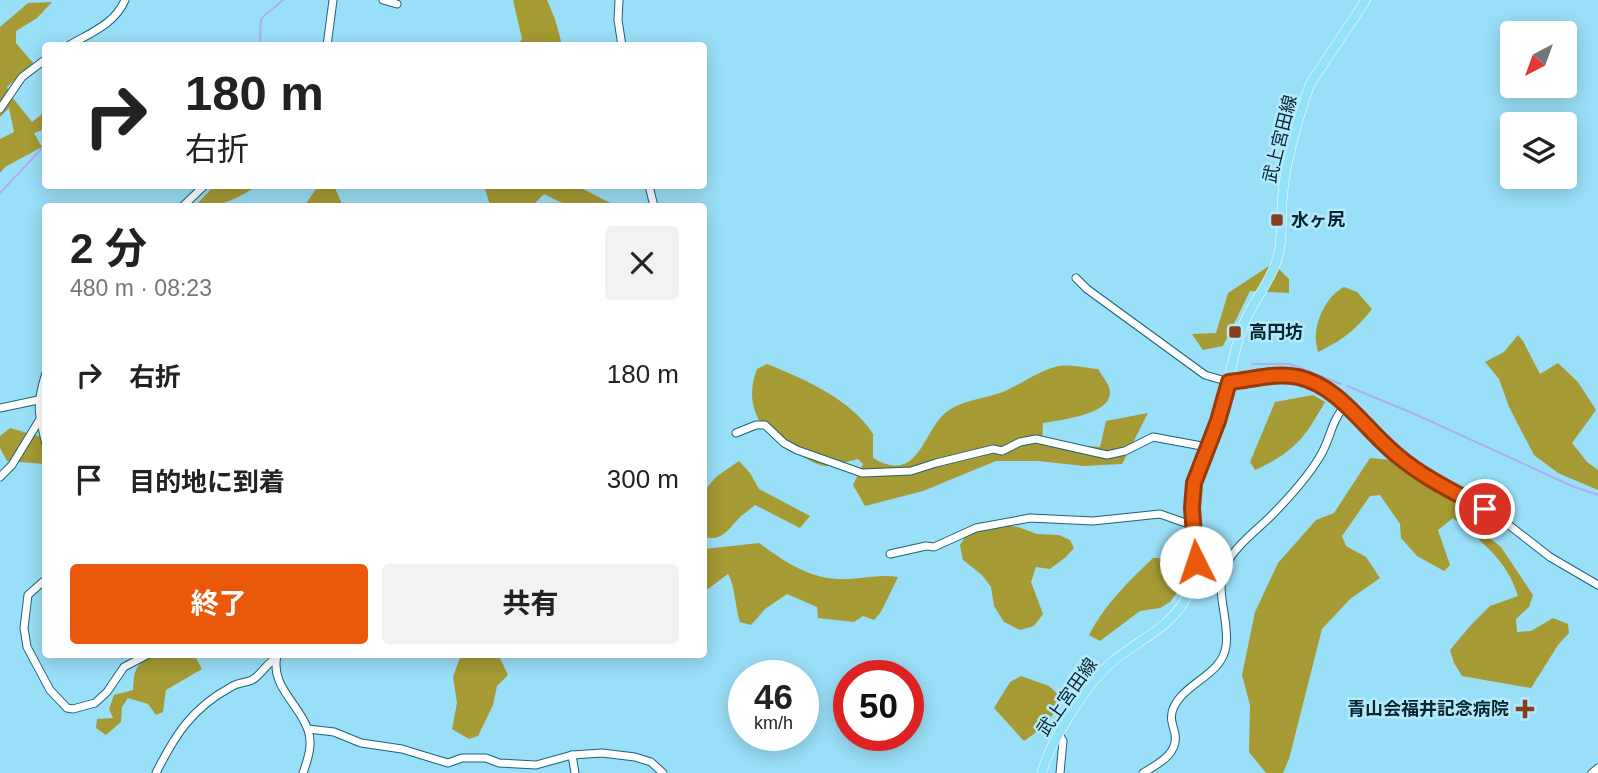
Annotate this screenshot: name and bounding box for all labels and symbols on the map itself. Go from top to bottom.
north arrow [1500,21,1577,98]
street label: 武上宮田線 [1259,93,1301,185]
place label: 水ヶ尻 [1291,210,1345,230]
marker: 水ヶ尻 [1269,212,1285,228]
place label: 高円坊 [1249,322,1303,342]
marker: 高円坊 [1227,324,1243,340]
pin [1455,479,1515,539]
position arrow [1159,525,1233,599]
street label: 武上宮田線 [1033,654,1101,740]
speed limit sign: 50 [833,660,924,751]
place label: 青山会福井記念病院 [1347,699,1509,719]
marker: 青山会福井記念病院 [1515,699,1535,719]

